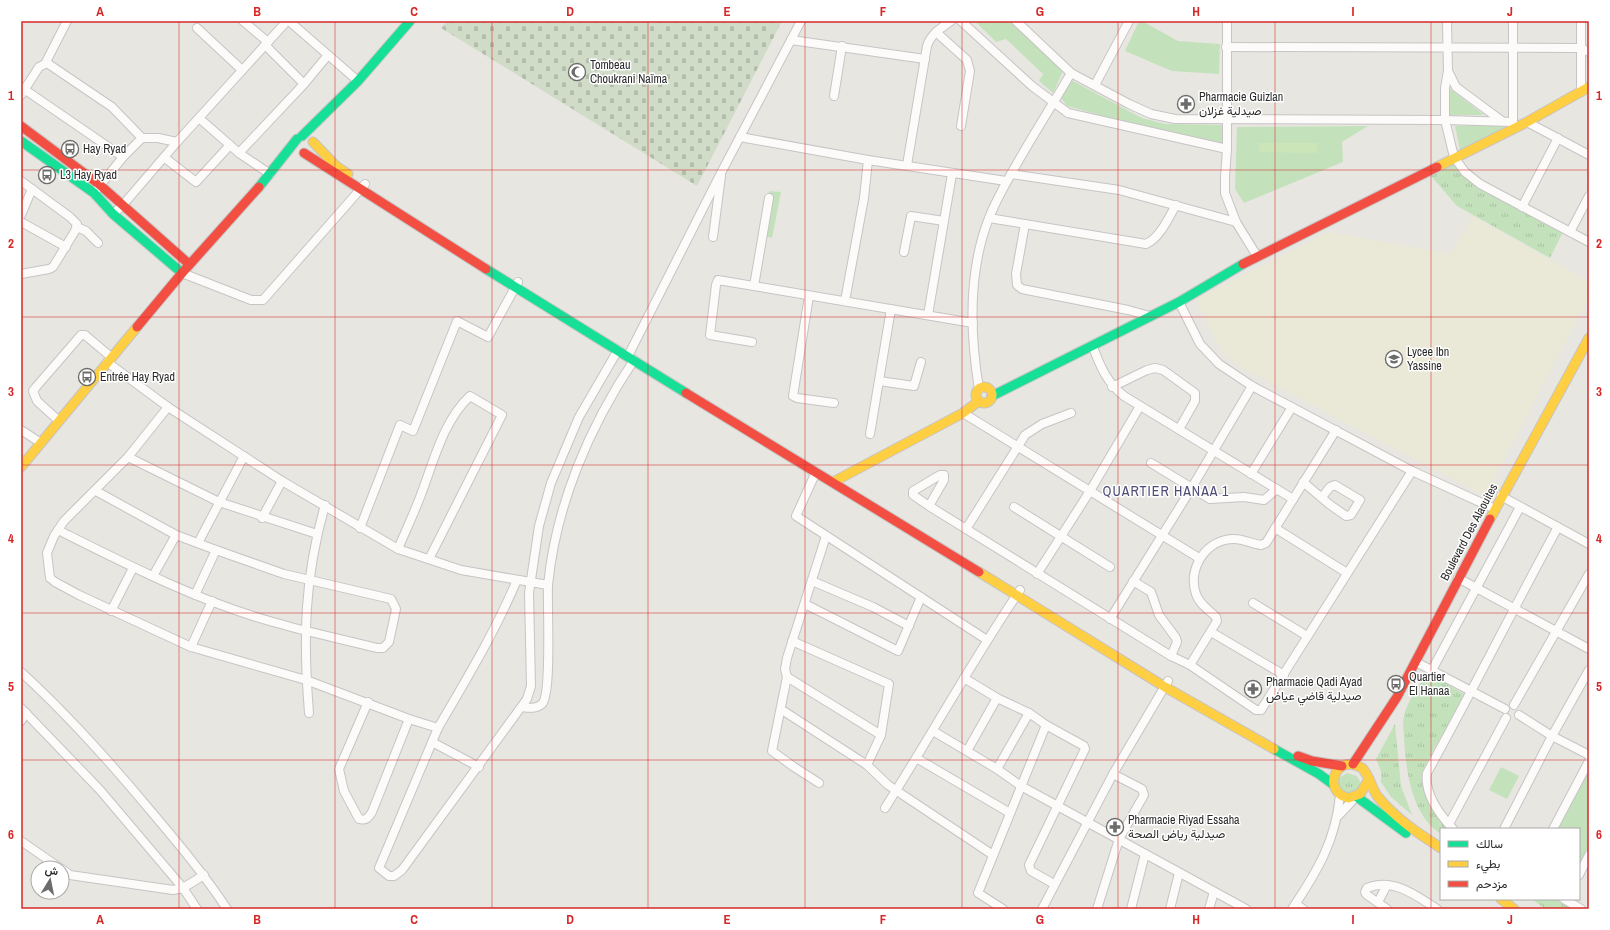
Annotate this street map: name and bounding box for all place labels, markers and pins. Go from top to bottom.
place label: Tombeau Choukrani Naïma [590,57,668,87]
mosque icon: Tombeau Choukrani Naïma [567,62,587,82]
place label: Pharmacie Guizlan صيدلية غزلان [1199,89,1283,119]
pharmacy icon: Pharmacie Guizlan صيدلية غزلان [1176,94,1196,114]
bus stop icon: Hay Ryad [60,139,80,159]
place label: Hay Ryad [83,141,126,157]
bus stop icon: L3 Hay Ryad [37,165,57,185]
place label: L3 Hay Ryad [60,167,117,183]
place label: Lycee Ibn Yassine [1407,344,1449,374]
school or university icon: Lycee Ibn Yassine [1384,349,1404,369]
bus stop icon: Entrée Hay Ryad [77,367,97,387]
place label: Entrée Hay Ryad [100,369,175,385]
place label: Quartier El Hanaa [1409,669,1450,699]
place label: Pharmacie Qadi Ayad صيدلية قاضي عياض [1266,674,1362,706]
bus stop icon: Quartier El Hanaa [1386,674,1406,694]
pharmacy icon: Pharmacie Qadi Ayad صيدلية قاضي عياض [1243,679,1263,699]
place label: Pharmacie Riyad Essaha صيدلية رياض الصحة [1128,812,1240,842]
pharmacy icon: Pharmacie Riyad Essaha صيدلية رياض الصحة [1105,817,1125,837]

